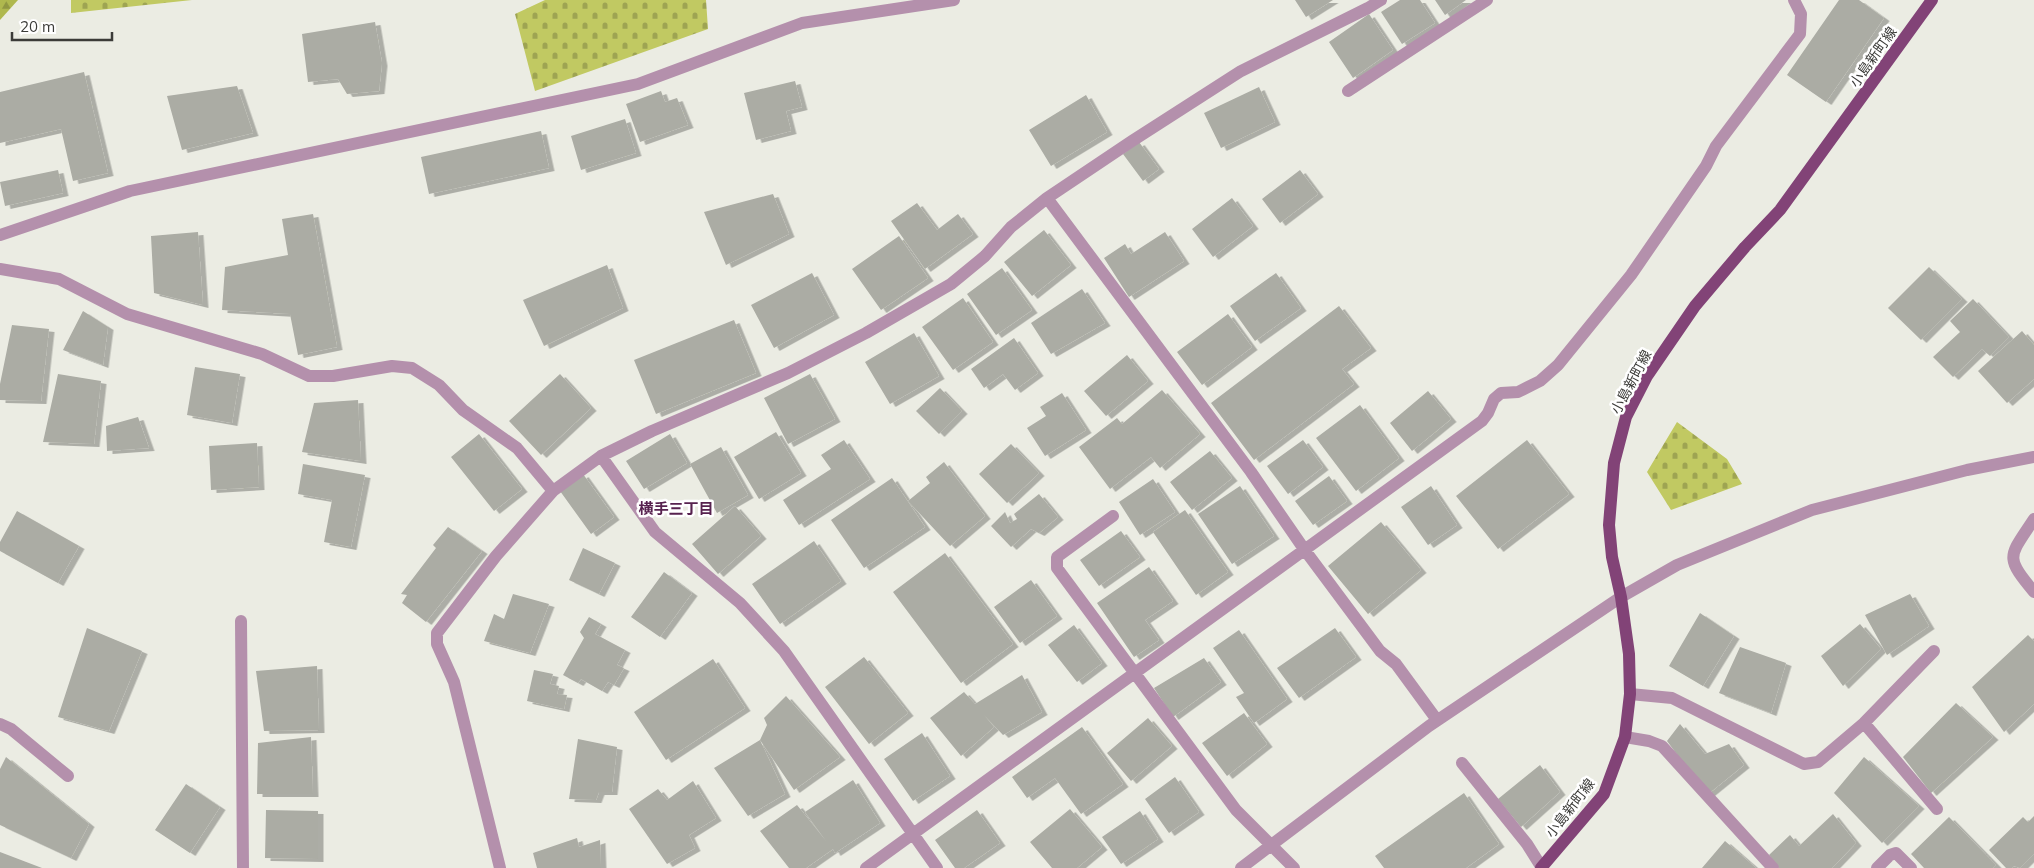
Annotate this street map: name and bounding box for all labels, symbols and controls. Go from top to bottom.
scale bar [12,10,112,42]
text: 20 m [20,17,55,36]
street label: 小島新町線 [1846,23,1900,91]
street label: 小島新町線 [1607,347,1655,417]
district label: 横手三丁目 [638,499,714,518]
street label: 小島新町線 [1541,775,1599,841]

